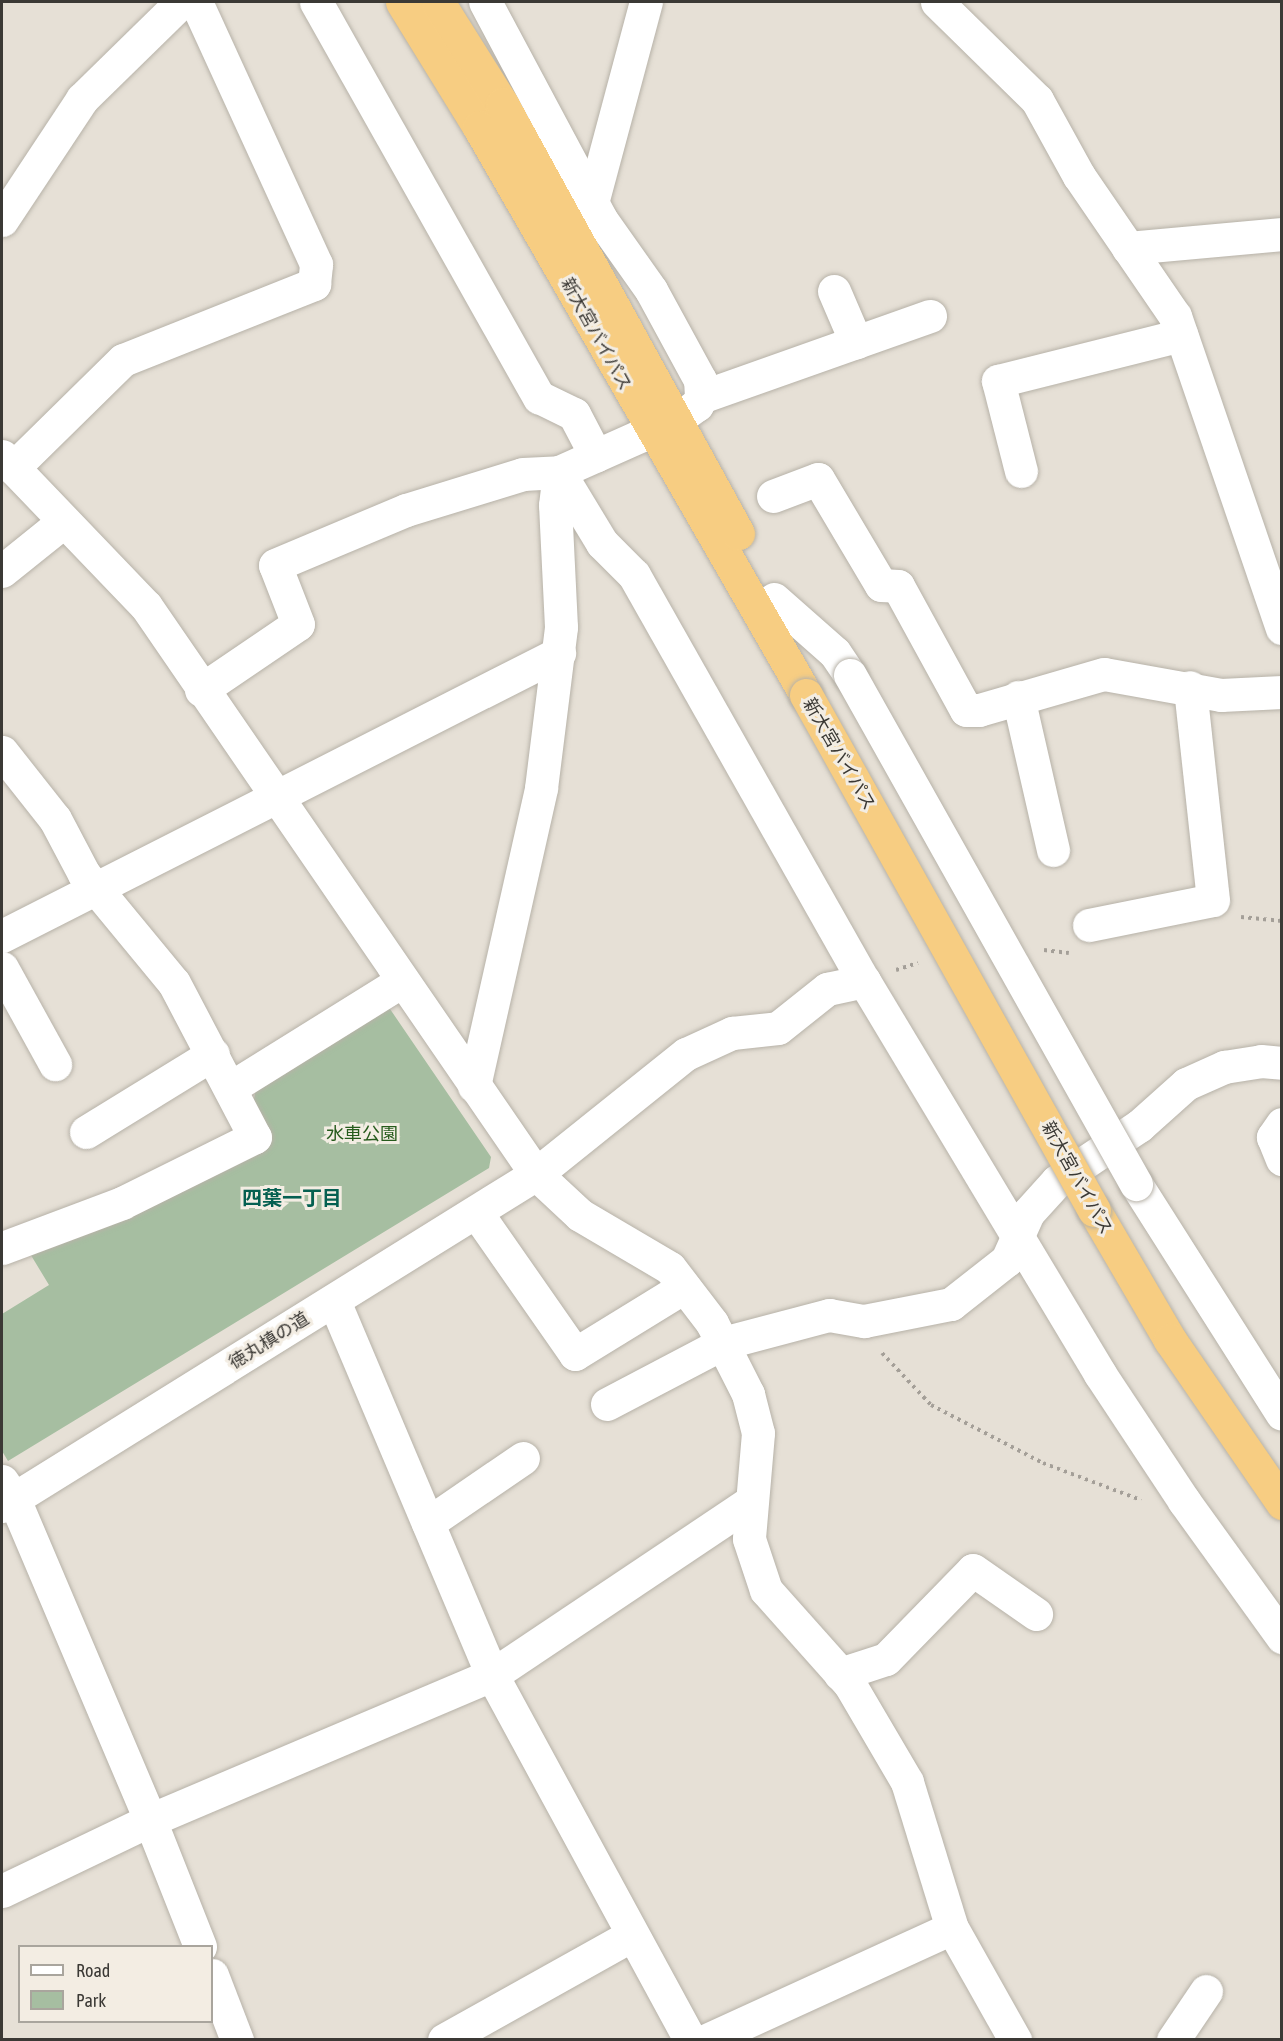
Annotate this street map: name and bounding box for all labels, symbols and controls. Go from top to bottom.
street label: 新大宮バイパス [556,274,636,394]
street label: 新大宮バイパス [798,694,880,814]
street label: 新大宮バイパス [1037,1118,1117,1238]
park label: 水車公園 [326,1123,398,1145]
district label: 四葉一丁目 [242,1185,342,1209]
street label: 徳丸槙の道 [225,1308,313,1374]
legend [18,1945,213,2023]
text: Road [76,1960,110,1981]
text: Park [76,1990,106,2011]

